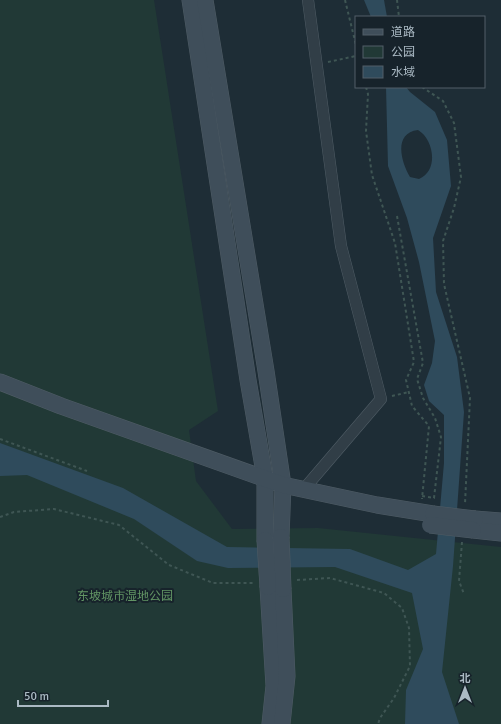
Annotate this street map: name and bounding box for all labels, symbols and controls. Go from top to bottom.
legend [355,16,485,88]
text: 道路 [391,25,415,40]
text: 公园 [391,45,415,60]
text: 水域 [391,65,415,80]
park label: 东坡城市湿地公园 [77,589,173,604]
north arrow [445,668,485,708]
text: 北 [460,672,471,685]
scale bar [18,682,108,708]
text: 50 m [24,689,49,704]

